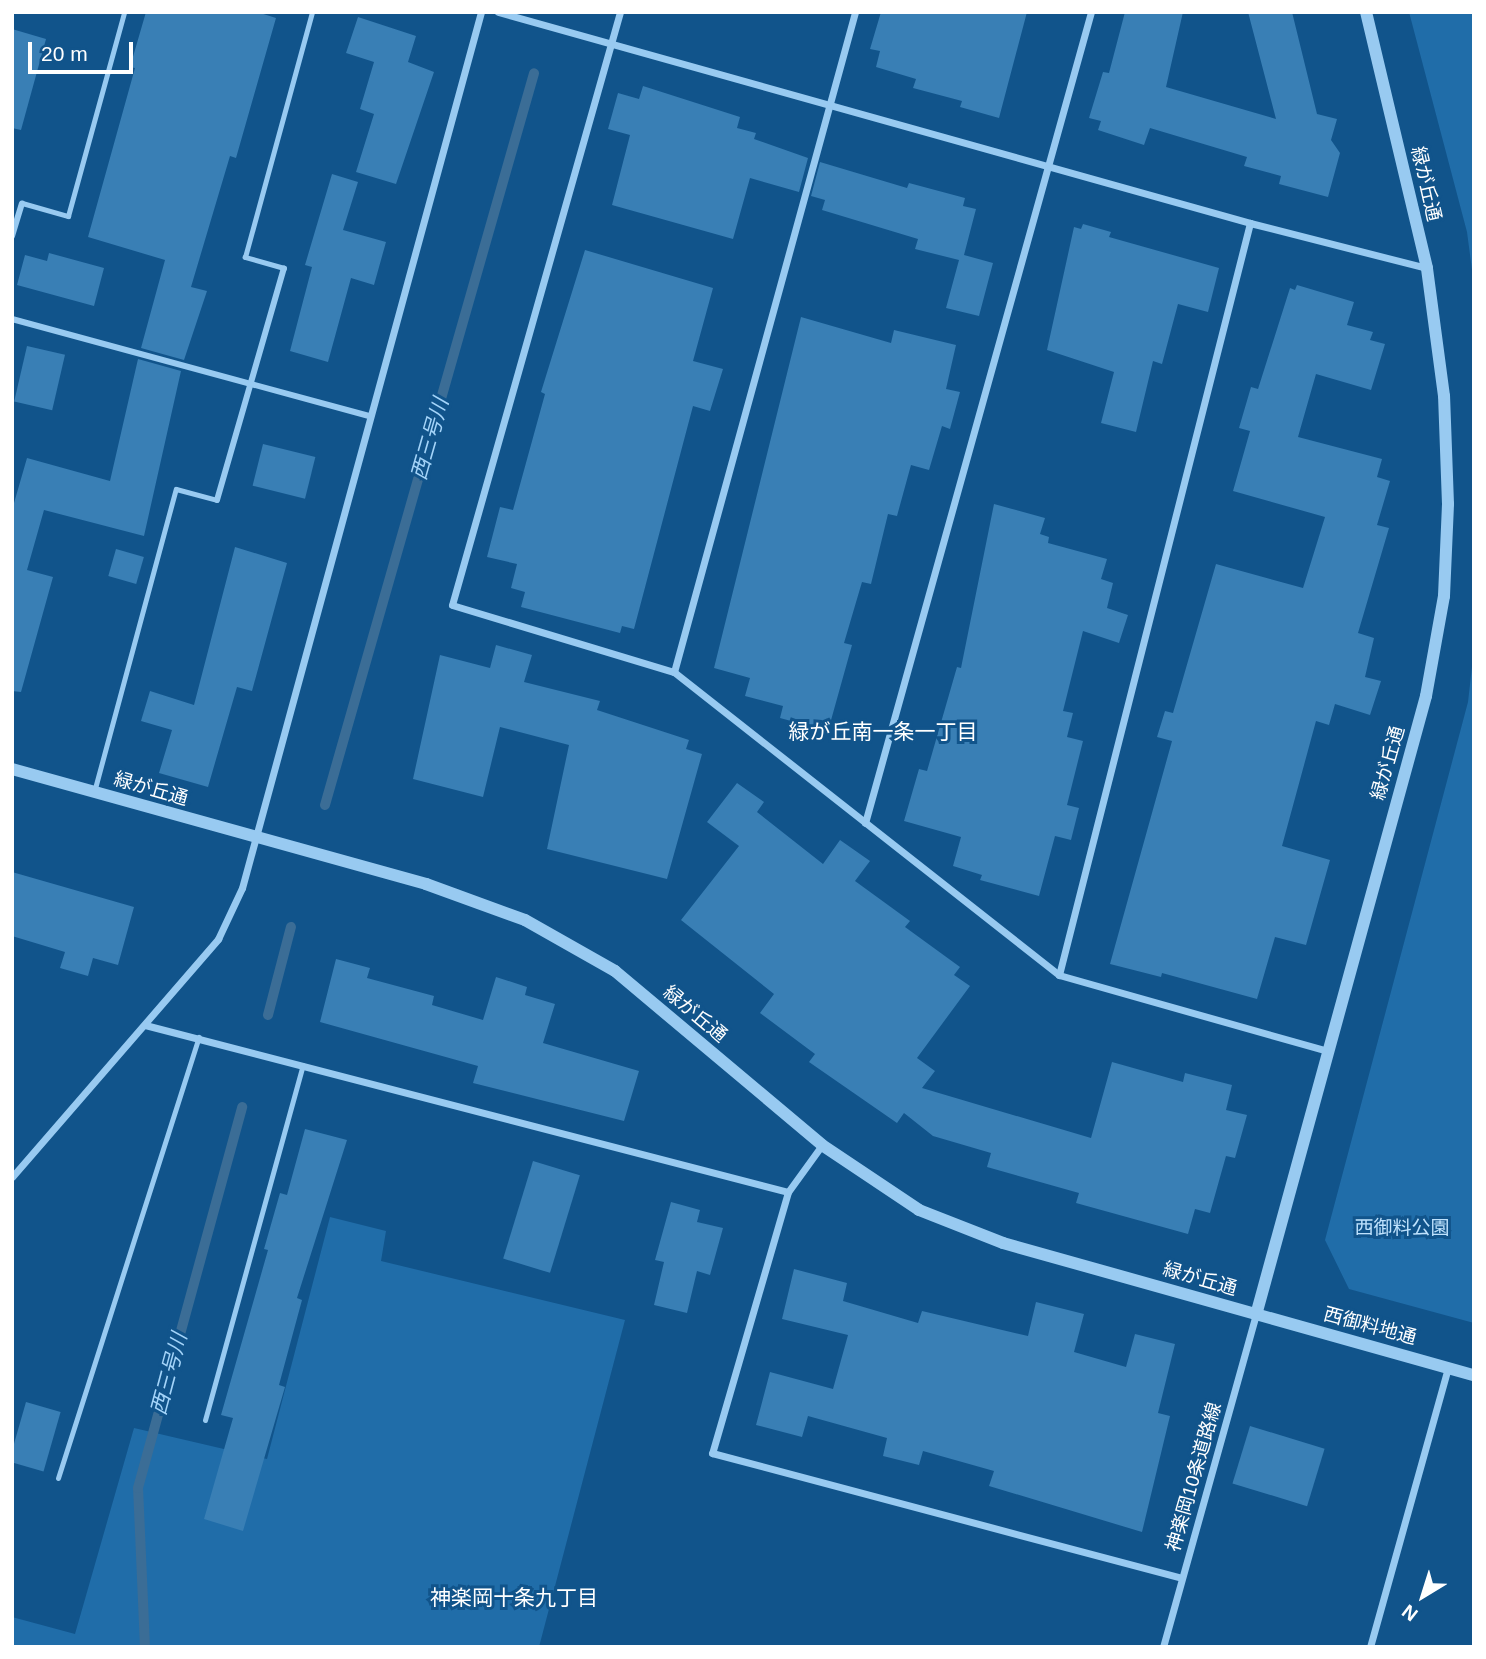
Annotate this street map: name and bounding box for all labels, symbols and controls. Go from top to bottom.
scale bar [32,28,136,72]
text: 20 m [41,42,88,65]
street label: 緑が丘通 [1406,144,1446,224]
water label: 西三号川 [406,395,454,483]
district label: 緑が丘南一条一丁目 [789,719,977,745]
street label: 緑が丘通 [1367,723,1409,803]
street label: 緑が丘通 [111,768,191,810]
street label: 緑が丘通 [659,981,731,1047]
park label: 西御料公園 [1355,1217,1449,1239]
street label: 緑が丘通 [1160,1258,1240,1300]
street label: 西御料地通 [1321,1303,1419,1349]
water label: 西三号川 [146,1330,192,1418]
street label: 神楽岡10条道路線 [1162,1400,1226,1554]
north arrow [1388,1561,1458,1631]
district label: 神楽岡十条九丁目 [430,1585,598,1611]
text: N [1398,1600,1422,1625]

